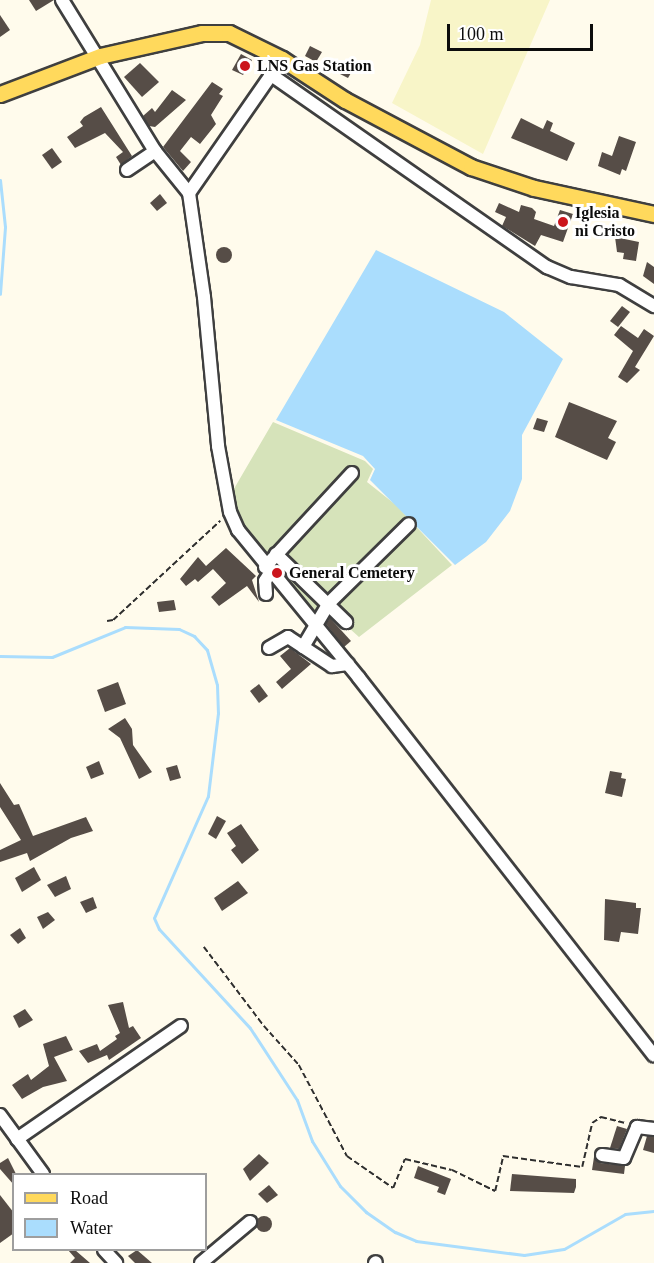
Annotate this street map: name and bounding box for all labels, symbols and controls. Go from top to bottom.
scale bar [450,12,596,50]
text: 100 m [458,24,504,44]
place label: LNS Gas Station [257,56,372,76]
marker: LNS Gas Station [238,59,252,73]
place label: Iglesia ni Cristo [575,203,635,241]
marker: Iglesia ni Cristo [556,215,570,229]
place label: General Cemetery [289,563,415,583]
marker: General Cemetery [270,566,284,580]
legend [12,1173,207,1251]
text: Road [70,1188,108,1208]
text: Water [70,1218,113,1238]

